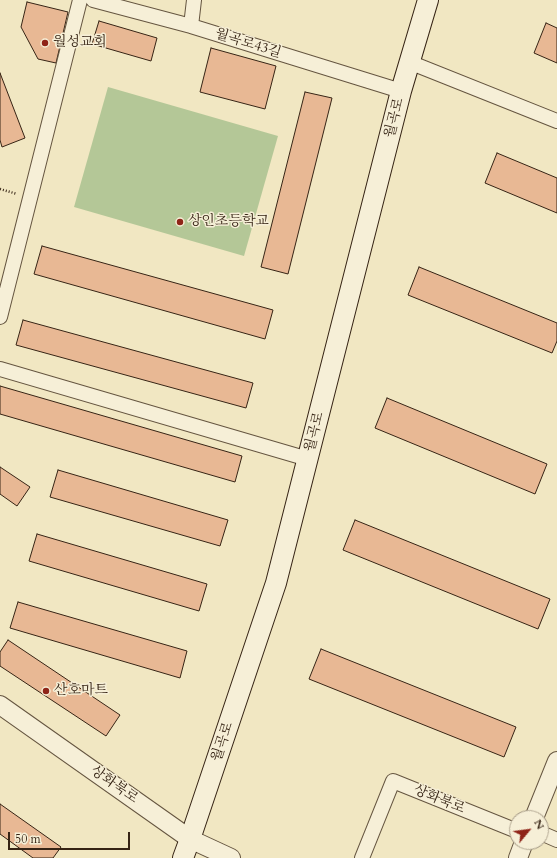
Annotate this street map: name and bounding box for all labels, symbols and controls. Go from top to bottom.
street label: 월곡로43길 [213,26,283,62]
place label: 월성교회 [53,35,107,51]
marker: 월성교회 [40,38,50,48]
street label: 월곡로 [382,96,408,140]
place label: 상인초등학교 [188,214,269,230]
marker: 상인초등학교 [175,217,185,227]
street label: 월곡로 [302,410,328,454]
place label: 산호마트 [54,683,108,699]
marker: 산호마트 [41,686,51,696]
street label: 월곡로 [209,720,237,764]
street label: 상화북로 [87,763,141,807]
street label: 상화북로 [411,782,467,818]
north arrow [509,810,549,850]
text: N [530,817,548,832]
scale bar [10,824,132,850]
text: 50 m [15,831,41,847]

